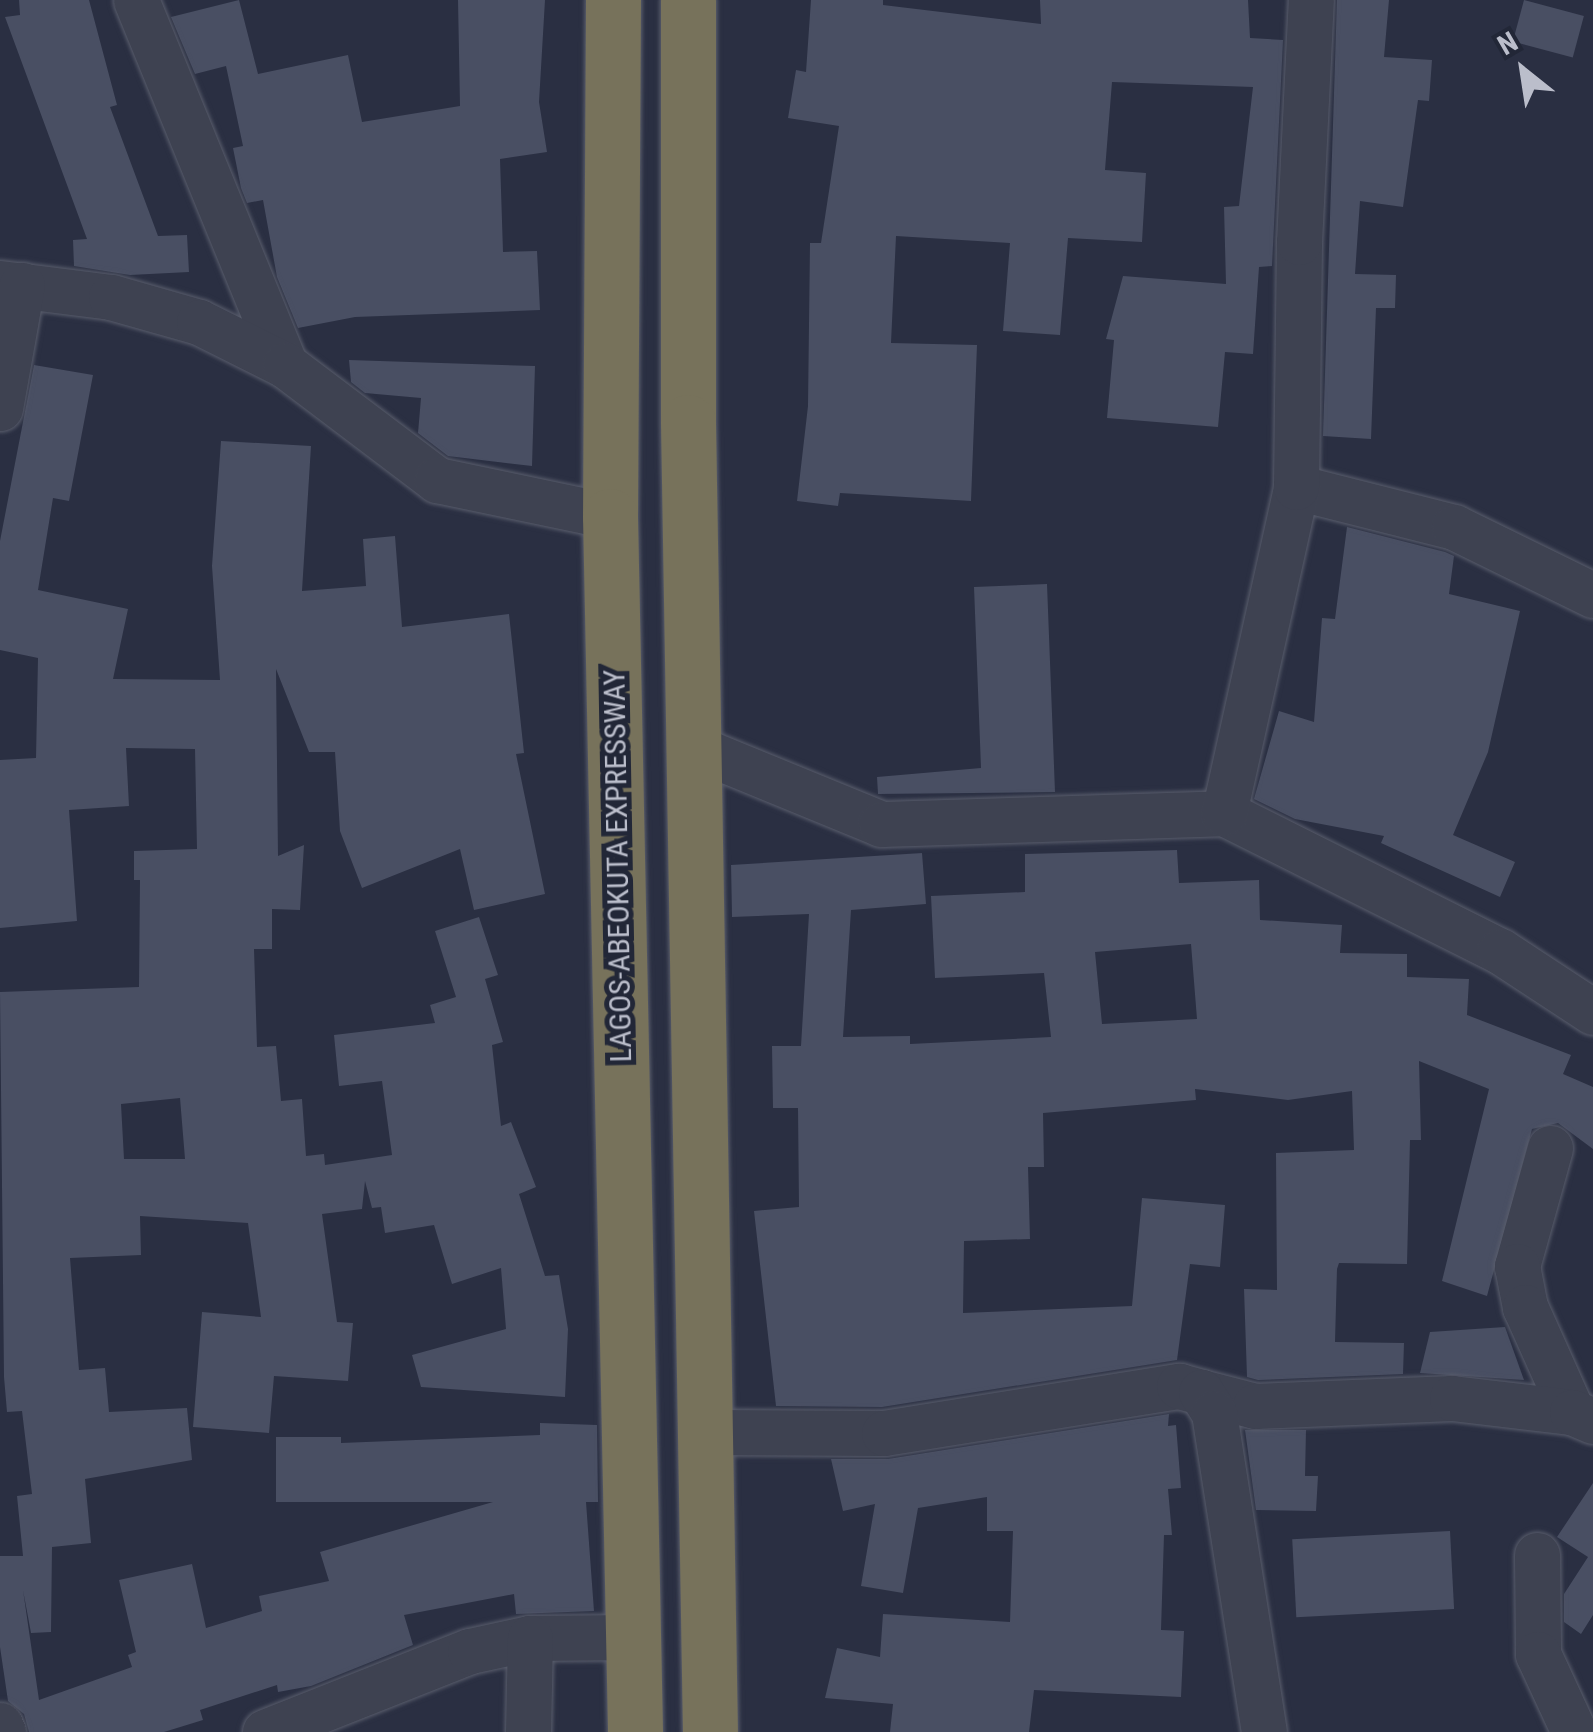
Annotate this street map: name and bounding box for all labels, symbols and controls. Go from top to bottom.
north arrow [1473,20,1573,120]
text: N [1492,25,1523,62]
street label: LAGOS-ABEOKUTA EXPRESSWAY [597,669,639,1063]

